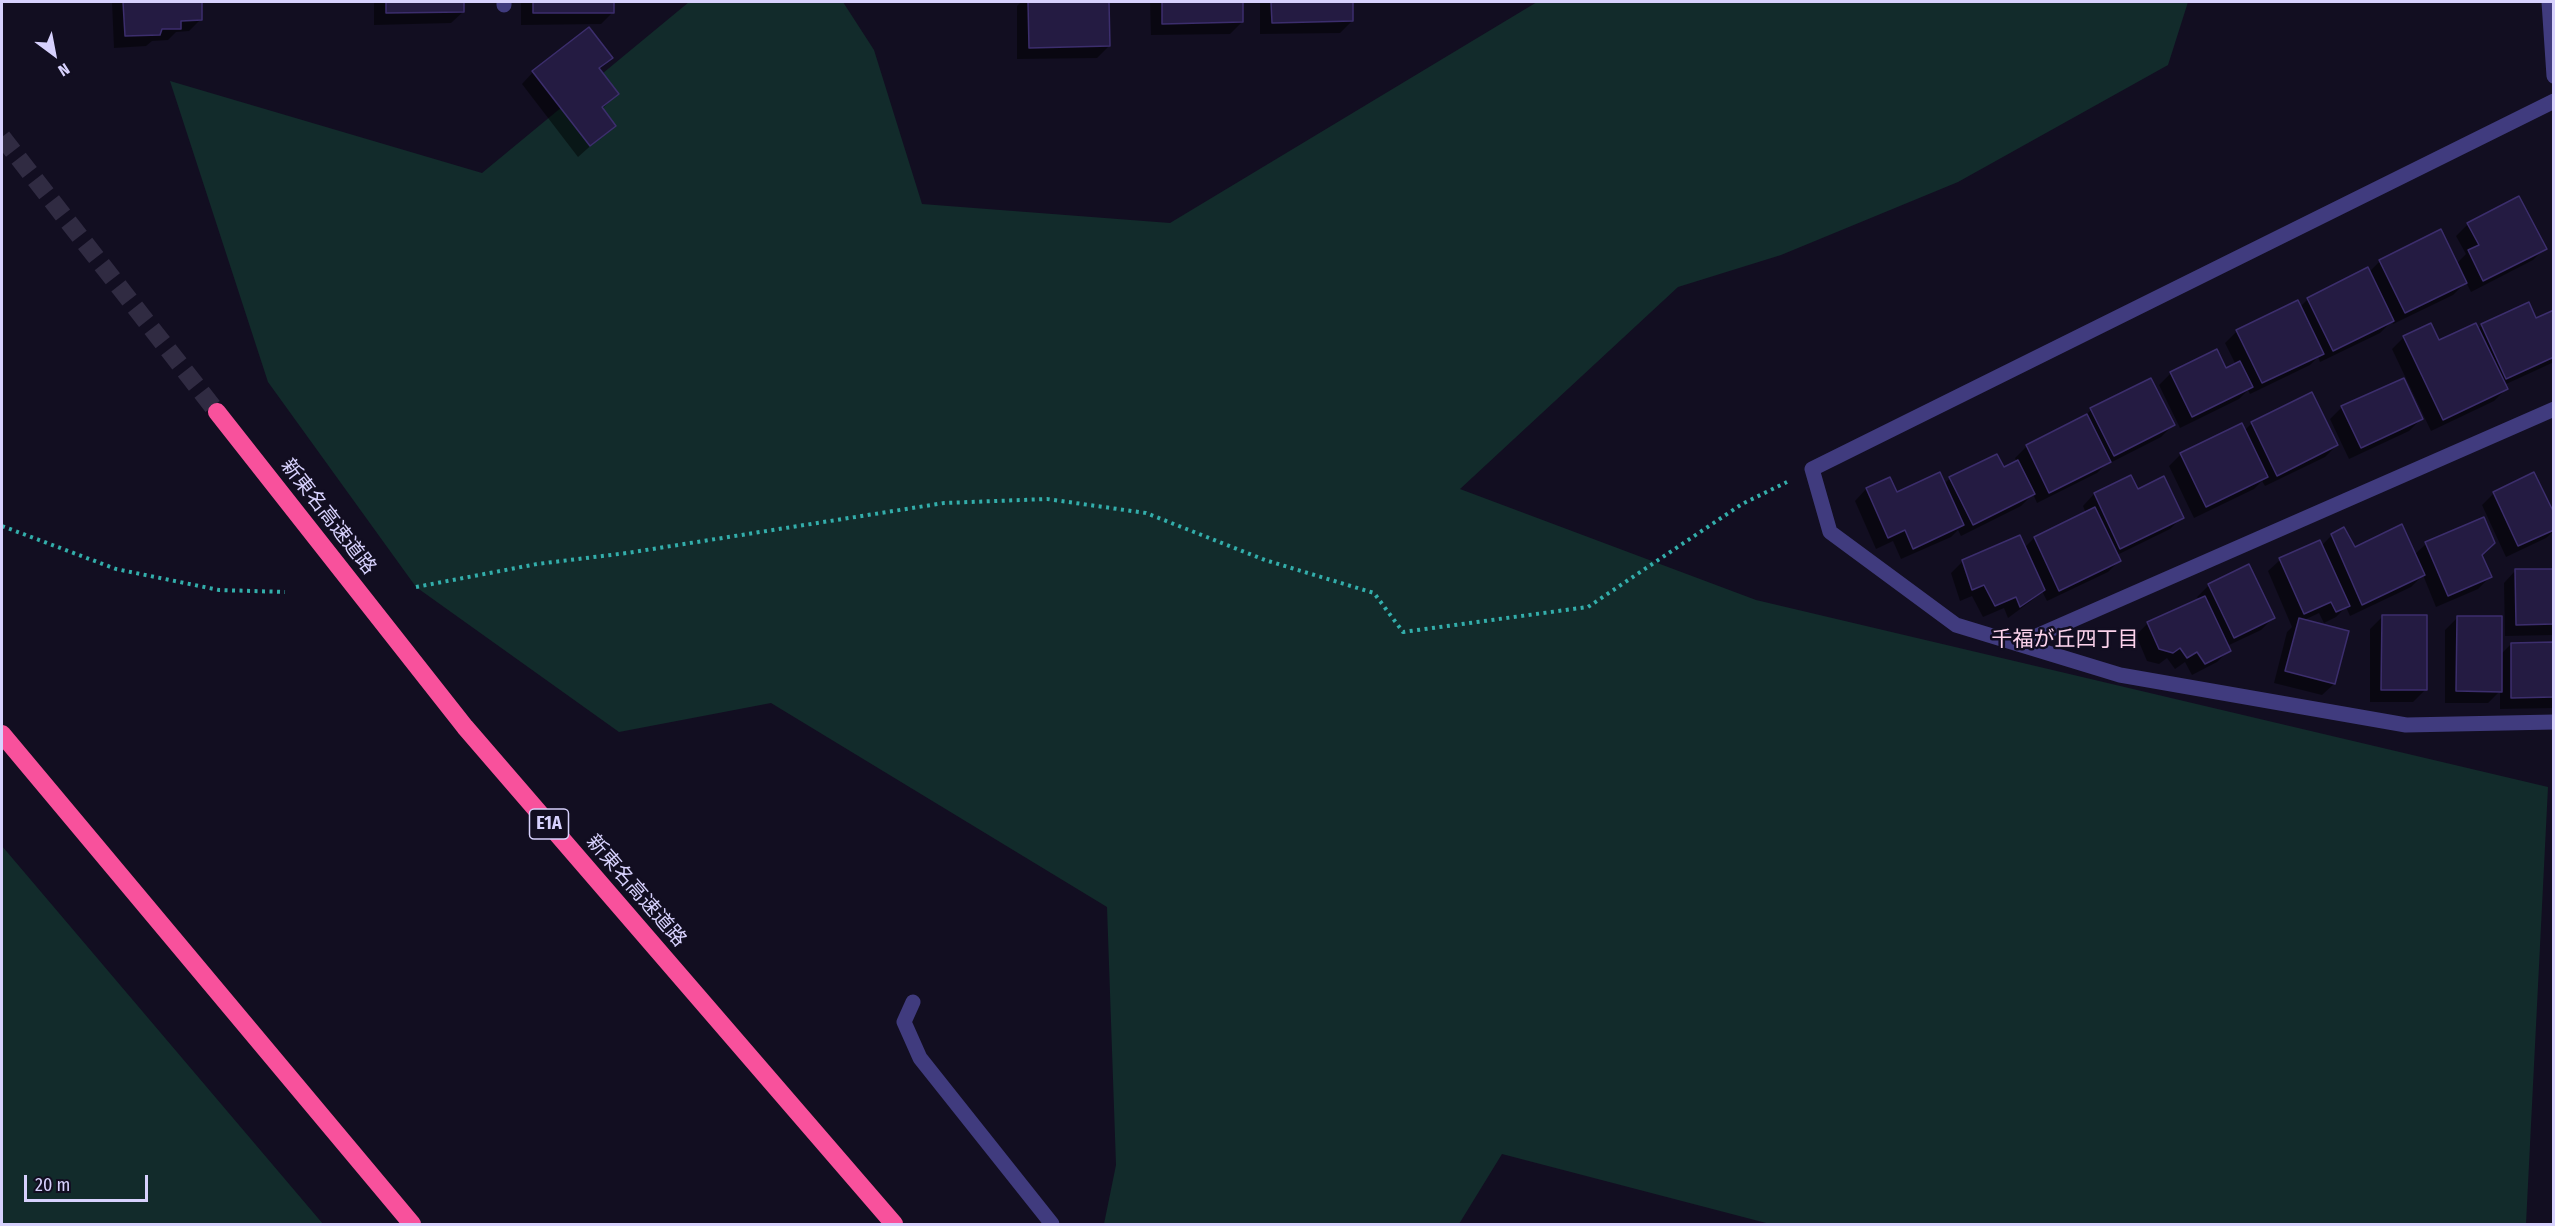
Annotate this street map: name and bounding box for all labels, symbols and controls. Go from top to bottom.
north arrow [24,24,84,84]
text: N [55,59,73,80]
street label: 新東名高速道路 [275,454,381,580]
district label: 千福が丘四丁目 [1992,627,2138,653]
road number: E1A [530,809,568,839]
street label: 新東名高速道路 [581,830,691,952]
scale bar [27,1163,152,1201]
text: 20 m [35,1174,70,1196]

